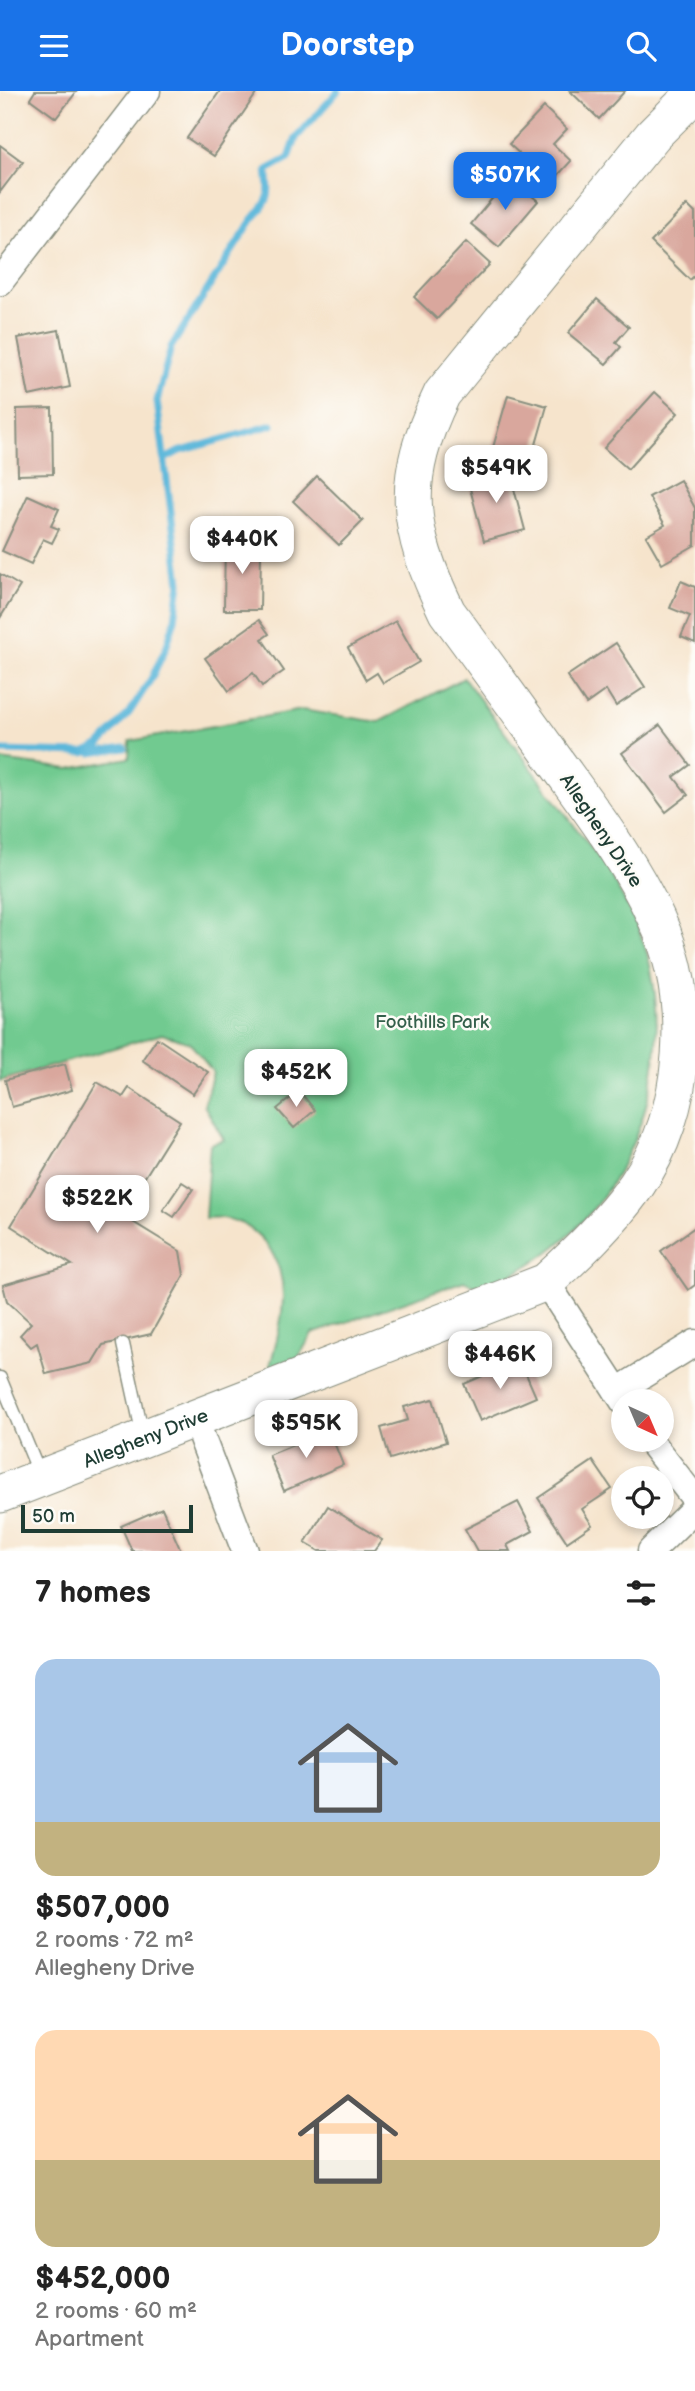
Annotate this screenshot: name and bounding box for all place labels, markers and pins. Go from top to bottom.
pin: $507K [456,152,554,212]
pin: $549K [447,445,545,505]
pin: $440K [193,517,291,576]
pin: $452K [247,1049,345,1109]
pin: $522K [48,1175,146,1235]
pin: $446K [451,1331,549,1391]
pin: $595K [257,1401,355,1460]

